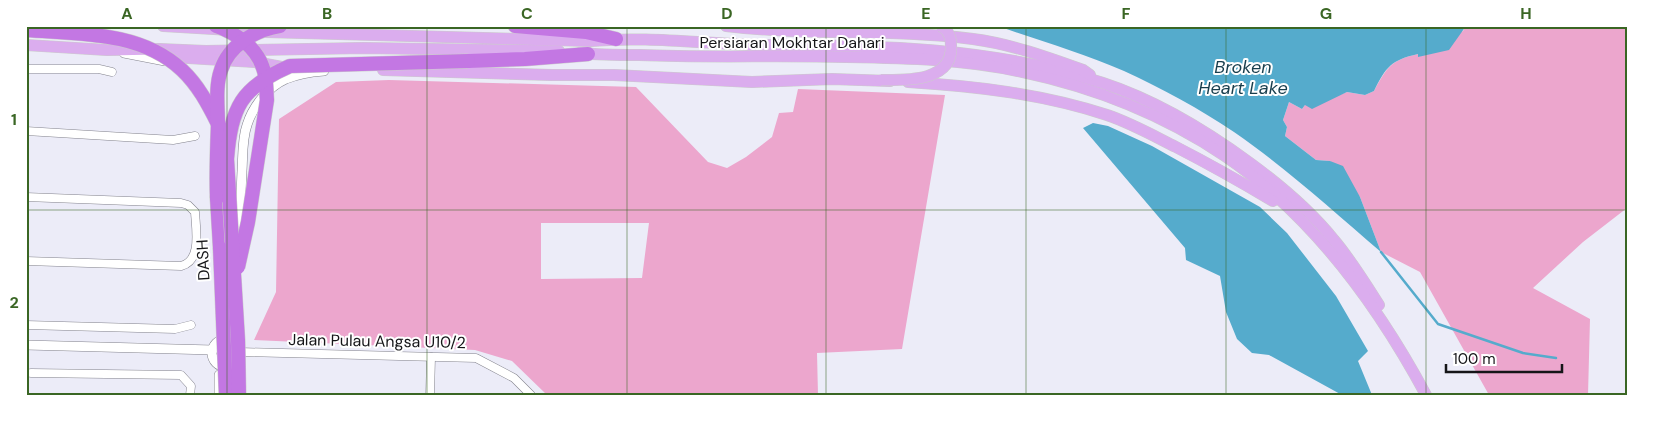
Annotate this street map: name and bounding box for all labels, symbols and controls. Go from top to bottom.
text: A [121,3,133,24]
text: B [322,3,332,24]
text: C [521,3,533,24]
text: D [721,3,733,24]
text: E [921,3,931,24]
text: F [1122,3,1131,24]
text: G [1320,3,1332,24]
text: H [1520,3,1532,24]
street label: Persiaran Mokhtar Dahari [699,32,885,53]
water label: Broken Heart Lake [1198,55,1288,100]
text: 1 [11,109,17,130]
street label: DASH [191,239,215,281]
text: 2 [9,292,19,313]
street label: Jalan Pulau Angsa U10/2 [288,329,466,353]
scale bar [1446,341,1562,373]
text: 100 m [1453,349,1496,369]

